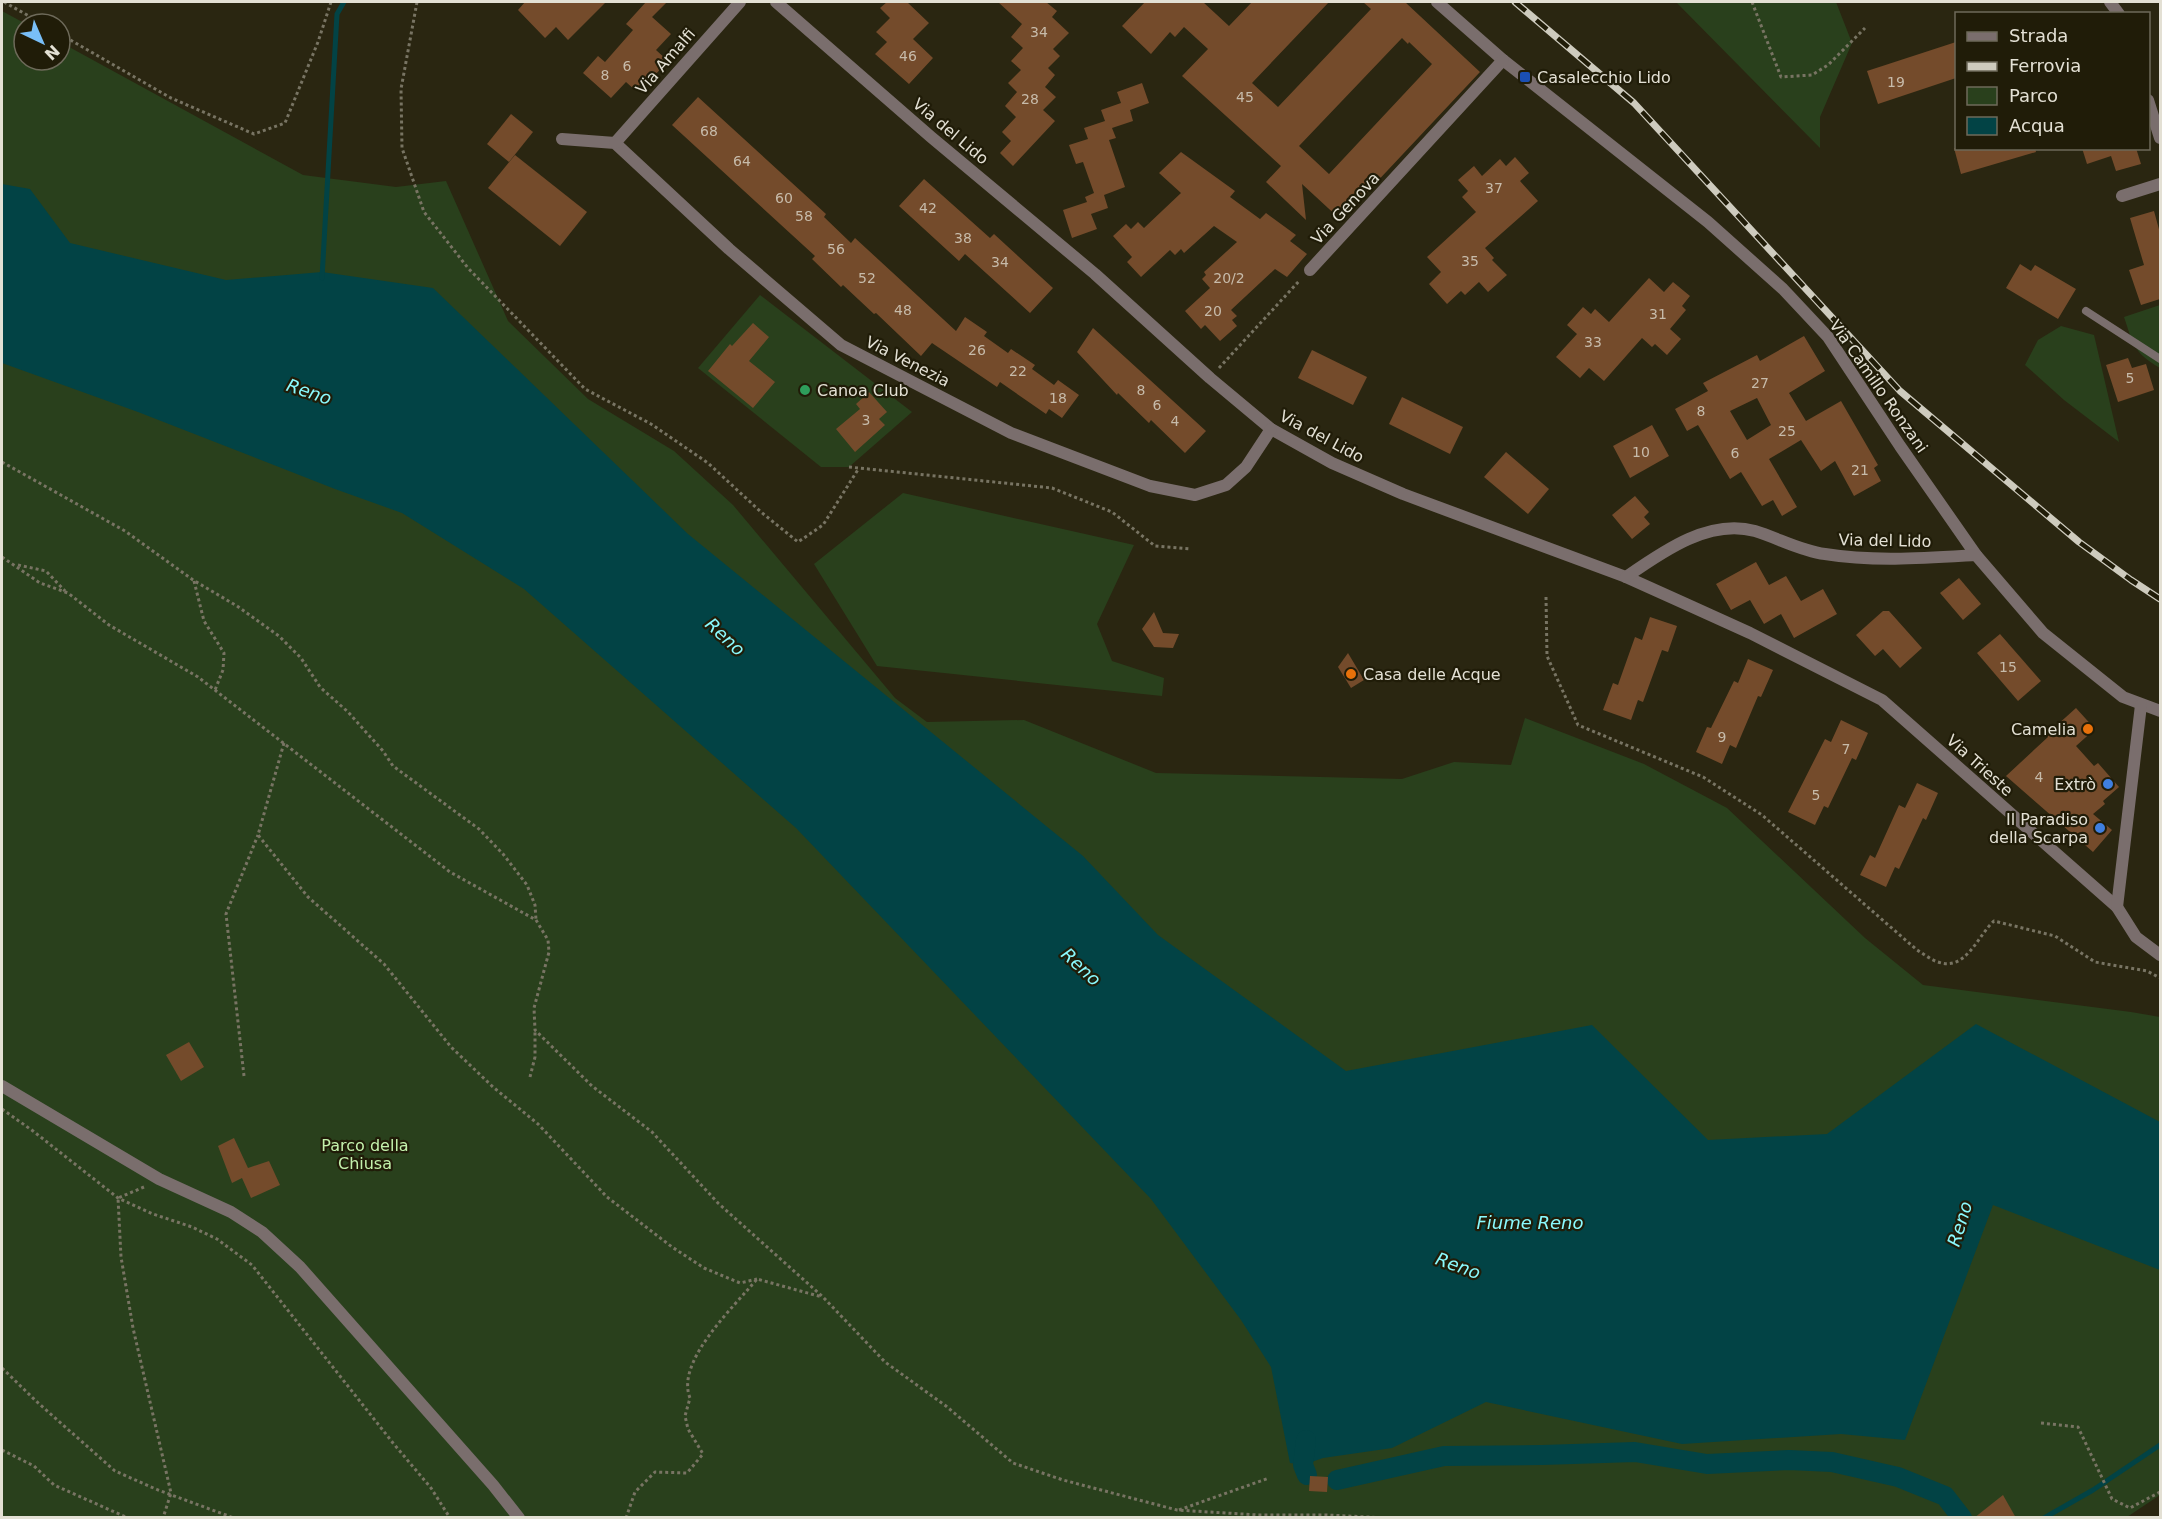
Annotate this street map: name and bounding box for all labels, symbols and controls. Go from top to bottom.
north arrow [12,12,72,72]
legend [1955,12,2150,150]
house number: 34 [1030,24,1048,40]
street label: Via Amalfi [632,25,699,98]
text: Strada [2009,25,2068,46]
text: N [41,41,63,64]
house number: 46 [899,48,917,64]
text: Ferrovia [2009,55,2081,76]
house number: 6 [623,58,632,74]
house number: 8 [601,67,609,83]
place label: Casalecchio Lido [1537,68,1671,87]
marker: Casalecchio Lido [1518,70,1532,84]
house number: 19 [1887,74,1905,90]
text: Parco [2009,85,2058,106]
house number: 45 [1236,89,1254,105]
house number: 28 [1021,91,1039,107]
street label: Via del Lido [909,94,992,168]
text: Acqua [2009,115,2065,136]
house number: 68 [700,123,718,139]
house number: 64 [733,153,751,169]
street label: Via Genova [1307,168,1383,248]
house number: 37 [1485,180,1503,196]
house number: 60 [775,190,793,206]
house number: 42 [919,200,937,216]
house number: 58 [795,208,813,224]
house number: 38 [954,230,972,246]
house number: 56 [827,241,845,257]
house number: 35 [1461,253,1479,269]
house number: 34 [991,254,1009,270]
house number: 52 [858,270,876,286]
house number: 20/2 [1213,270,1245,286]
house number: 48 [894,302,912,318]
house number: 20 [1204,303,1222,319]
house number: 31 [1649,306,1667,322]
street label: Via Camillo Ronzani [1826,316,1932,456]
street label: Via Venezia [862,332,953,391]
house number: 33 [1584,334,1602,350]
house number: 26 [968,342,986,358]
house number: 22 [1009,363,1027,379]
house number: 5 [2126,370,2134,386]
water label: Reno [284,374,334,409]
house number: 27 [1751,375,1769,391]
place label: Canoa Club [817,381,909,400]
house number: 8 [1137,382,1145,398]
marker: Canoa Club [798,383,812,397]
house number: 18 [1049,390,1067,406]
house number: 6 [1153,397,1162,413]
house number: 8 [1697,403,1705,419]
street label: Via del Lido [1276,406,1367,467]
house number: 3 [862,412,870,428]
house number: 4 [1171,413,1180,429]
house number: 25 [1778,423,1796,439]
house number: 10 [1632,444,1650,460]
house number: 6 [1731,445,1740,461]
house number: 21 [1851,462,1869,478]
street label: Via del Lido [1838,530,1932,551]
water label: Reno [701,613,749,660]
house number: 15 [1999,659,2017,675]
place label: Casa delle Acque [1363,665,1501,684]
marker: Casa delle Acque [1344,667,1358,681]
place label: Camelia [2011,720,2076,739]
marker: Camelia [2081,722,2095,736]
house number: 9 [1718,729,1726,745]
street label: Via Trieste [1943,731,2017,800]
house number: 7 [1842,741,1850,757]
house number: 4 [2035,769,2044,785]
place label: Extrò [2054,775,2096,794]
marker: Extrò [2101,777,2115,791]
house number: 5 [1812,787,1820,803]
place label: Il Paradiso della Scarpa [1989,810,2088,847]
marker: Il Paradiso della Scarpa [2093,821,2107,835]
water label: Reno [1057,943,1105,990]
park label: Parco della Chiusa [321,1136,409,1173]
water label: Reno [1943,1199,1976,1249]
water label: Fiume Reno [1476,1212,1584,1233]
water label: Reno [1433,1248,1483,1283]

